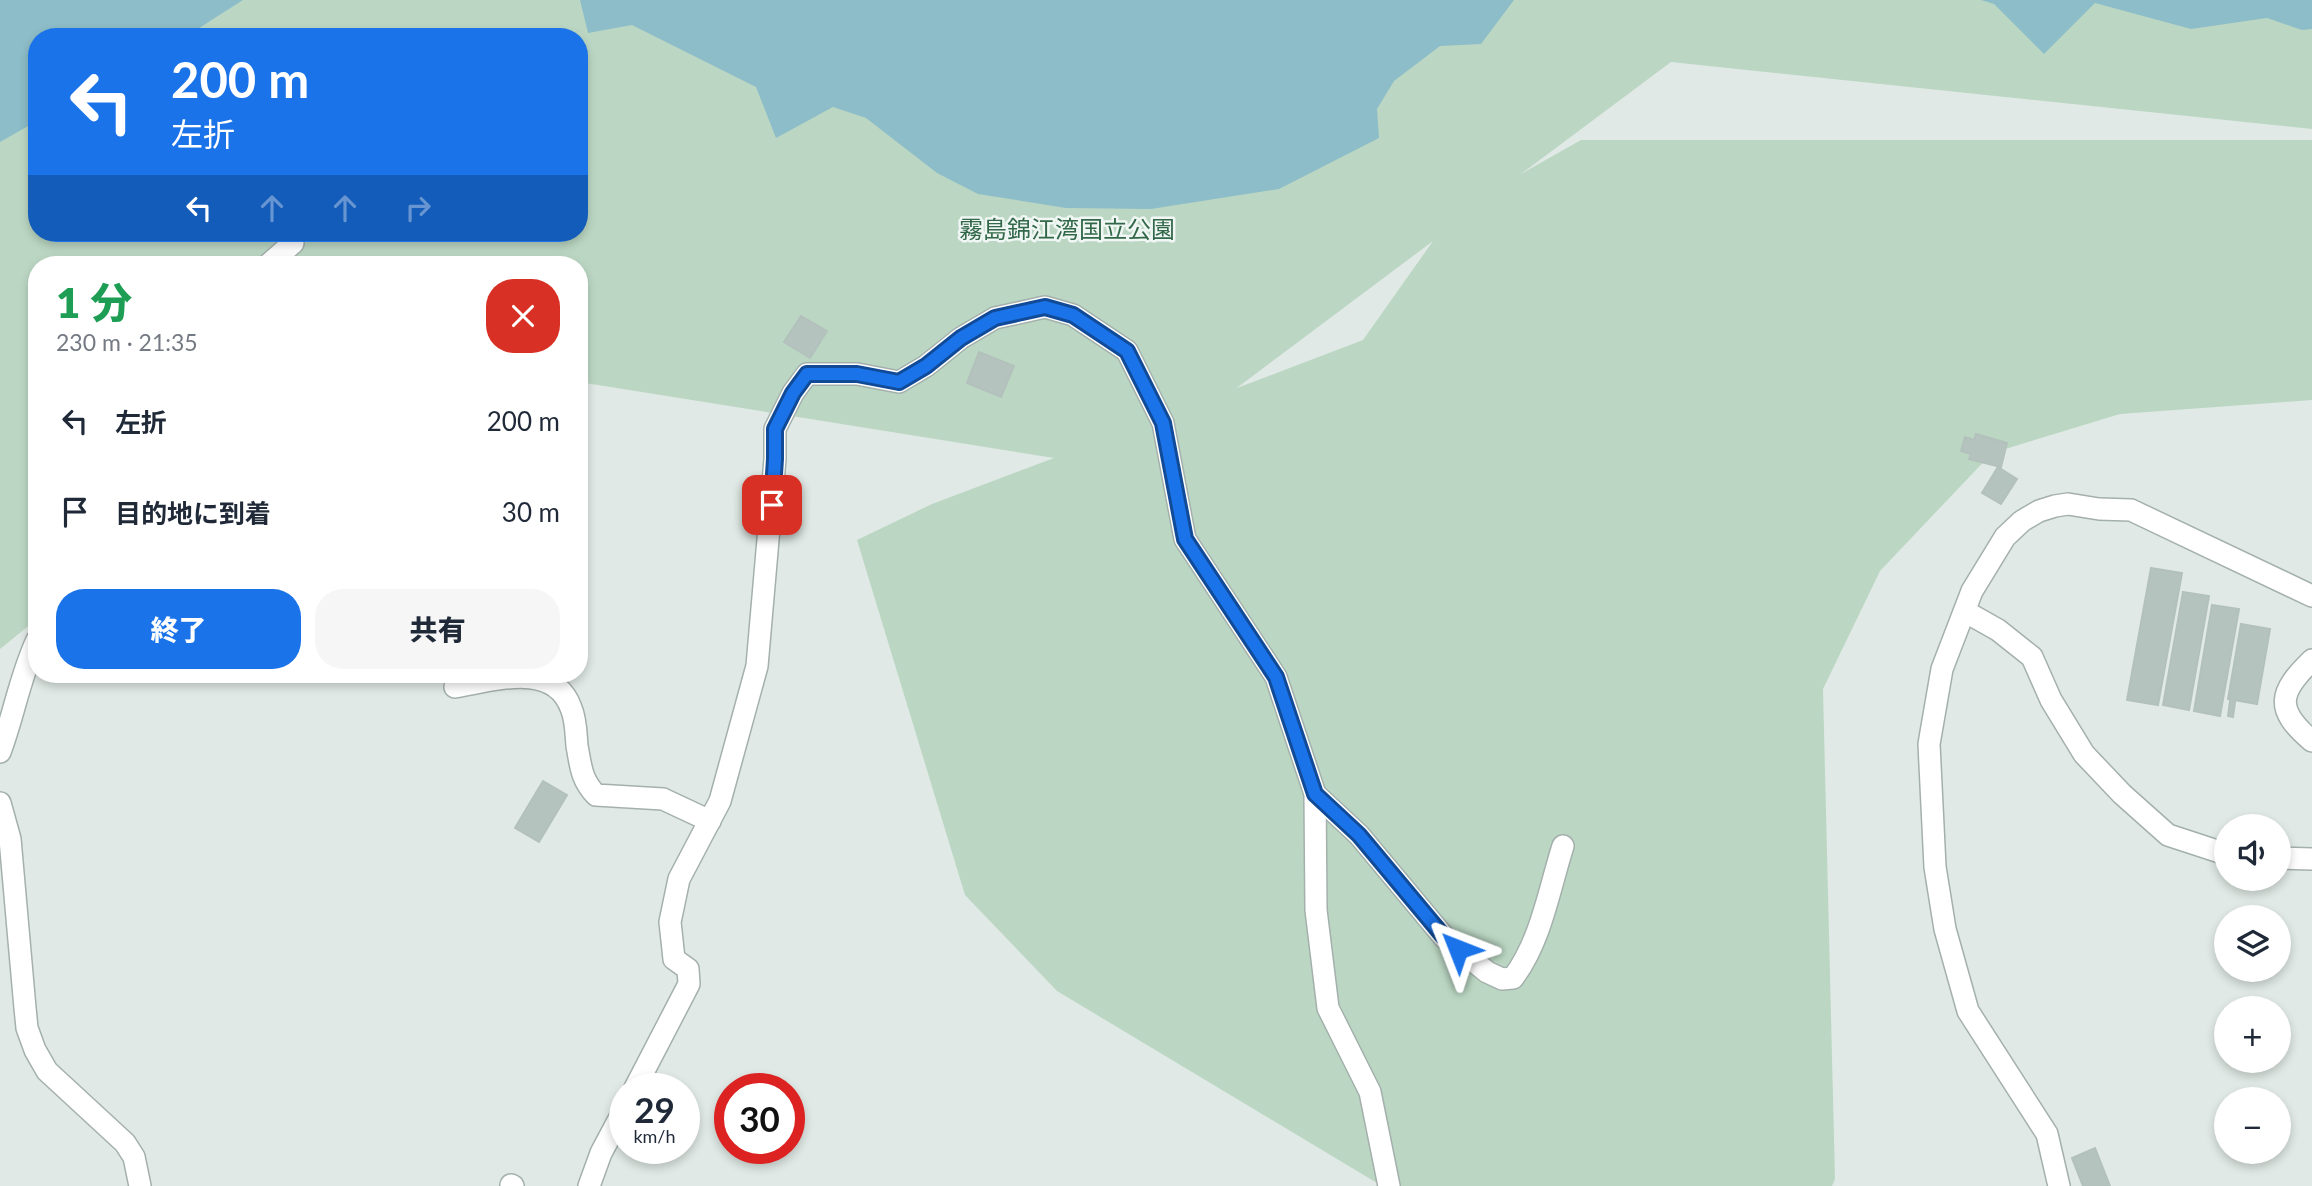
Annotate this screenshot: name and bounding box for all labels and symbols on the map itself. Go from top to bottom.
park label: 霧島錦江湾国立公園 [959,214,1175,243]
pin [742,475,802,535]
position arrow [1421,912,1495,986]
speed limit sign: 30 [714,1073,805,1164]

